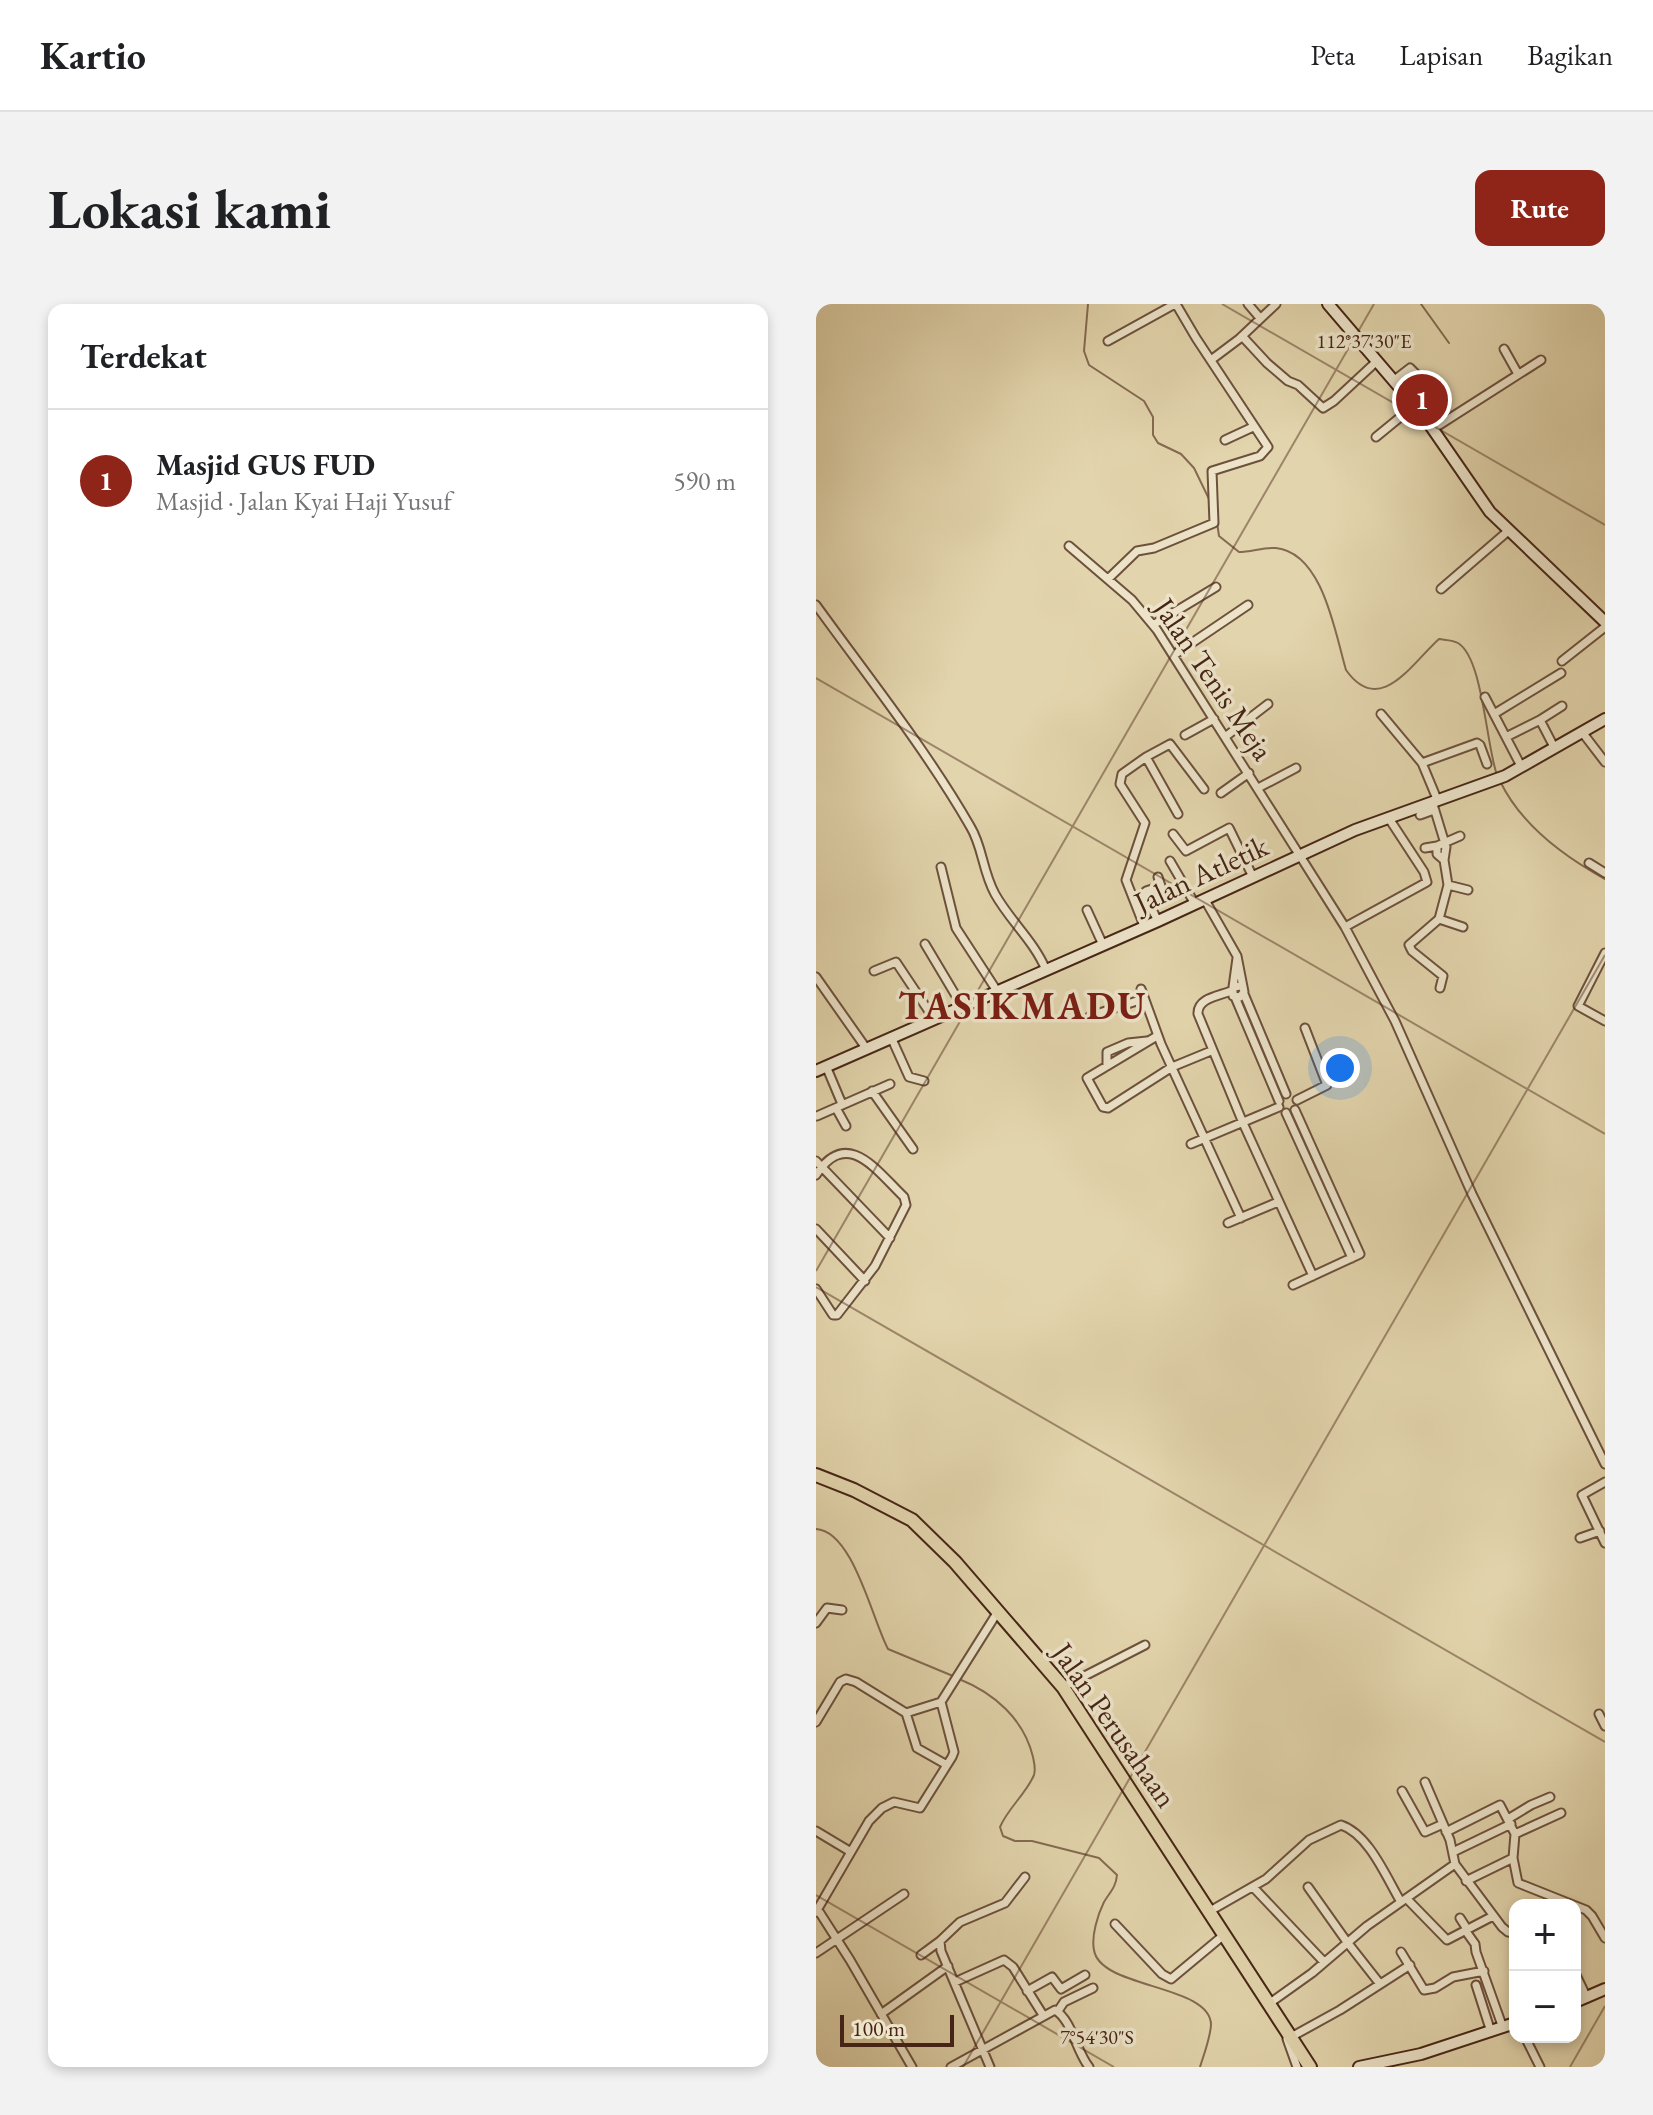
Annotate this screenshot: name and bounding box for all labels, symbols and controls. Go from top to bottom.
text: Kartio [40,31,146,80]
text: Peta [1310,37,1355,73]
text: Lapisan [1399,37,1483,73]
text: Bagikan [1527,37,1613,73]
button: Rute [1475,170,1605,246]
text: Lokasi kami [48,172,331,245]
text: 112°37'30"E [1317,328,1411,354]
text: Terdekat [80,334,207,378]
pin: 1 [1396,370,1448,430]
text: Masjid GUS FUD [156,445,375,484]
text: 1 [99,464,113,498]
text: 590 m [673,464,736,498]
text: Masjid · Jalan Kyai Haji Yusuf [156,484,452,518]
street label: Jalan Tenis Meja [1144,588,1283,768]
street label: Jalan Atletik [1125,826,1275,923]
district label: TASIKMADU [898,981,1148,1030]
your location [1320,1048,1360,1088]
street label: Jalan Perusahaan [1042,1632,1186,1815]
map controls [1509,1899,1581,2043]
button: + [1509,1899,1581,1971]
button: − [1509,1971,1581,2043]
scale bar [840,2011,954,2047]
text: 100 m [852,2014,905,2043]
text: 7°54'30"S [1060,2024,1134,2050]

